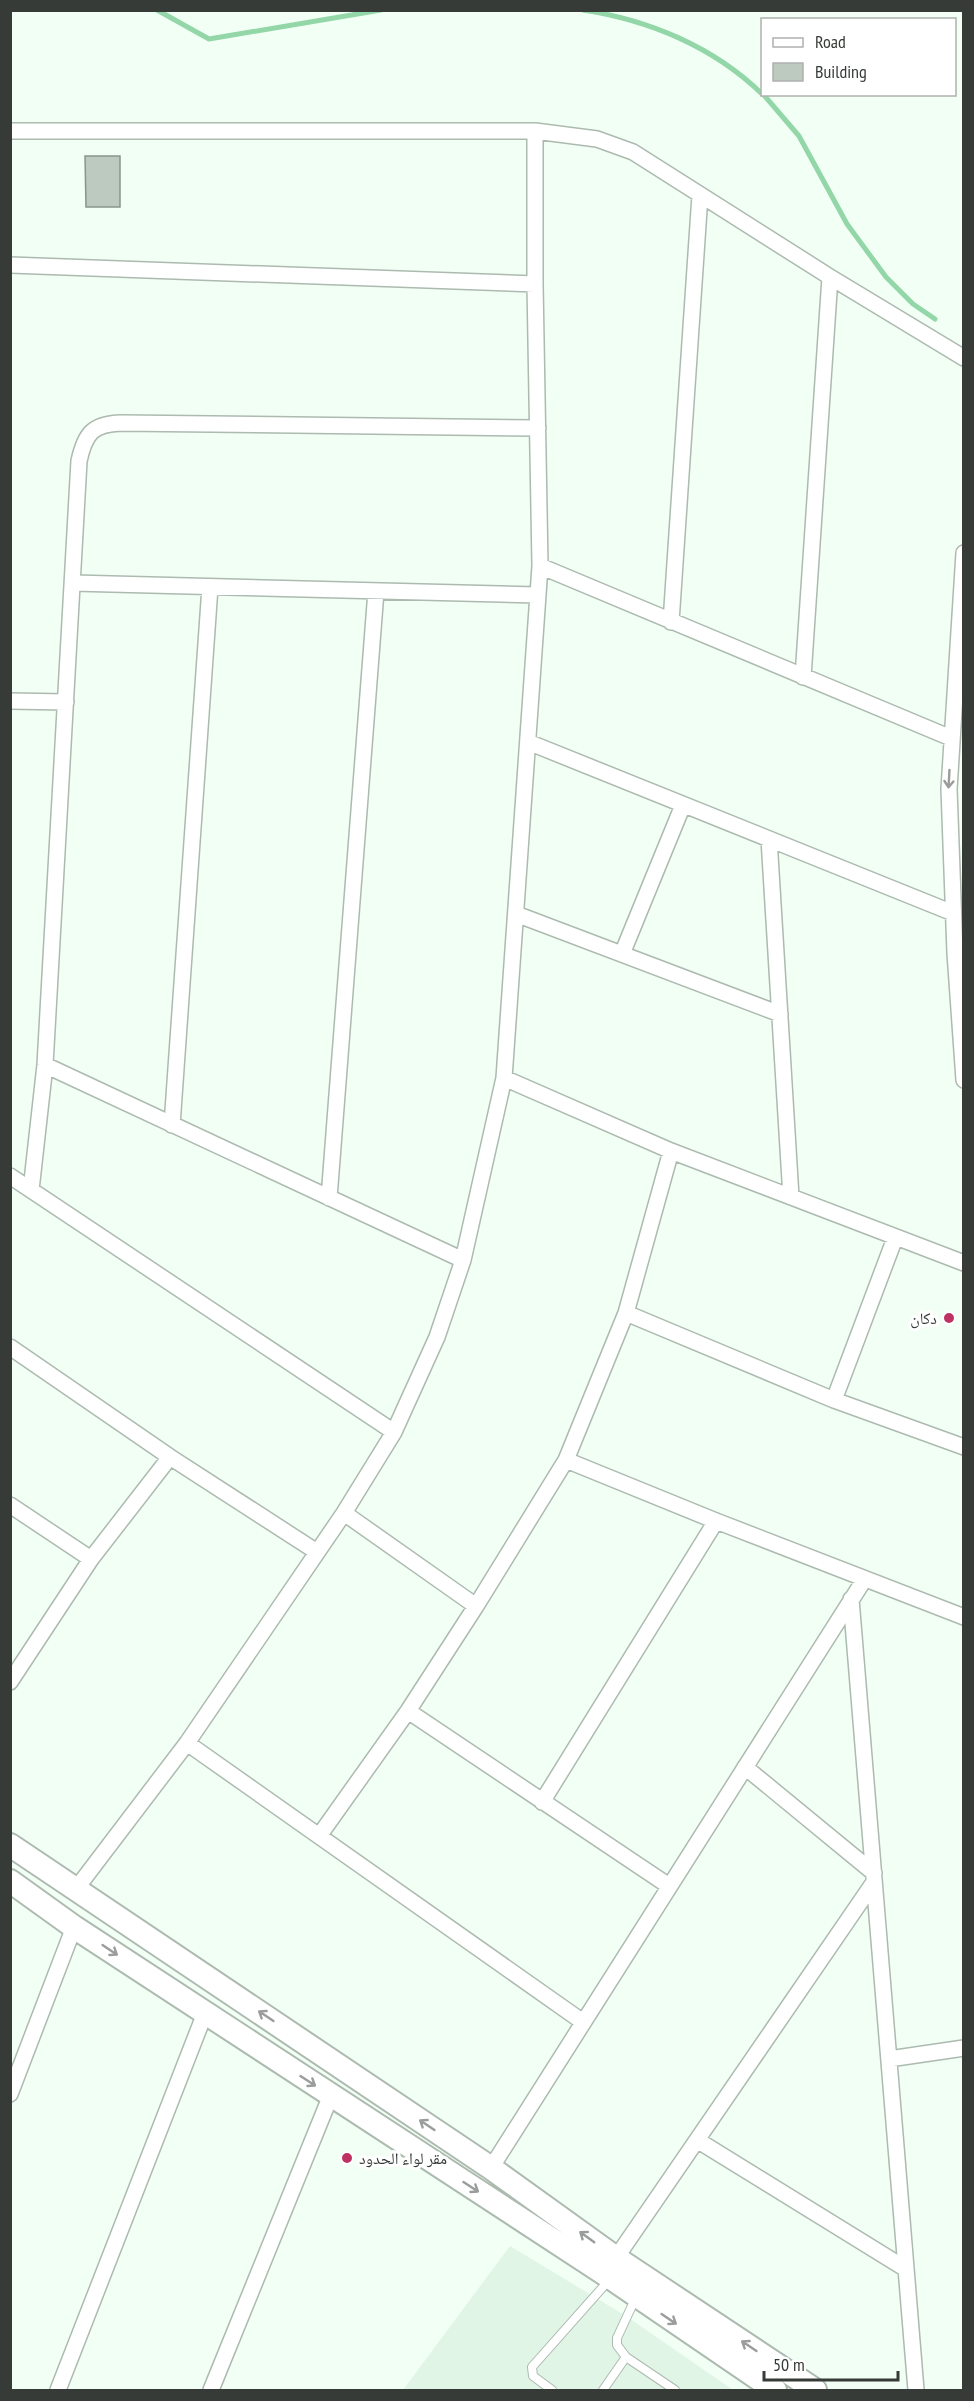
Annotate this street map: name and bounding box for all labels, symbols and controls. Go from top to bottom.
legend [761,18,956,96]
text: Road [815,30,846,53]
text: Building [815,60,867,83]
one-way arrow [944,768,955,788]
place label: دكان [910,1308,937,1329]
marker: دكان [942,1311,956,1325]
one-way arrow [102,1944,118,1956]
one-way arrow [257,2010,274,2023]
one-way arrow [299,2075,316,2087]
one-way arrow [420,2119,436,2131]
place label: مقر لواء الحدود [359,2148,447,2168]
marker: مقر لواء الحدود [340,2151,354,2165]
one-way arrow [463,2181,480,2194]
one-way arrow [579,2231,595,2243]
one-way arrow [660,2313,676,2325]
one-way arrow [740,2340,757,2353]
scale bar [764,2344,898,2382]
text: 50 m [773,2353,805,2376]

